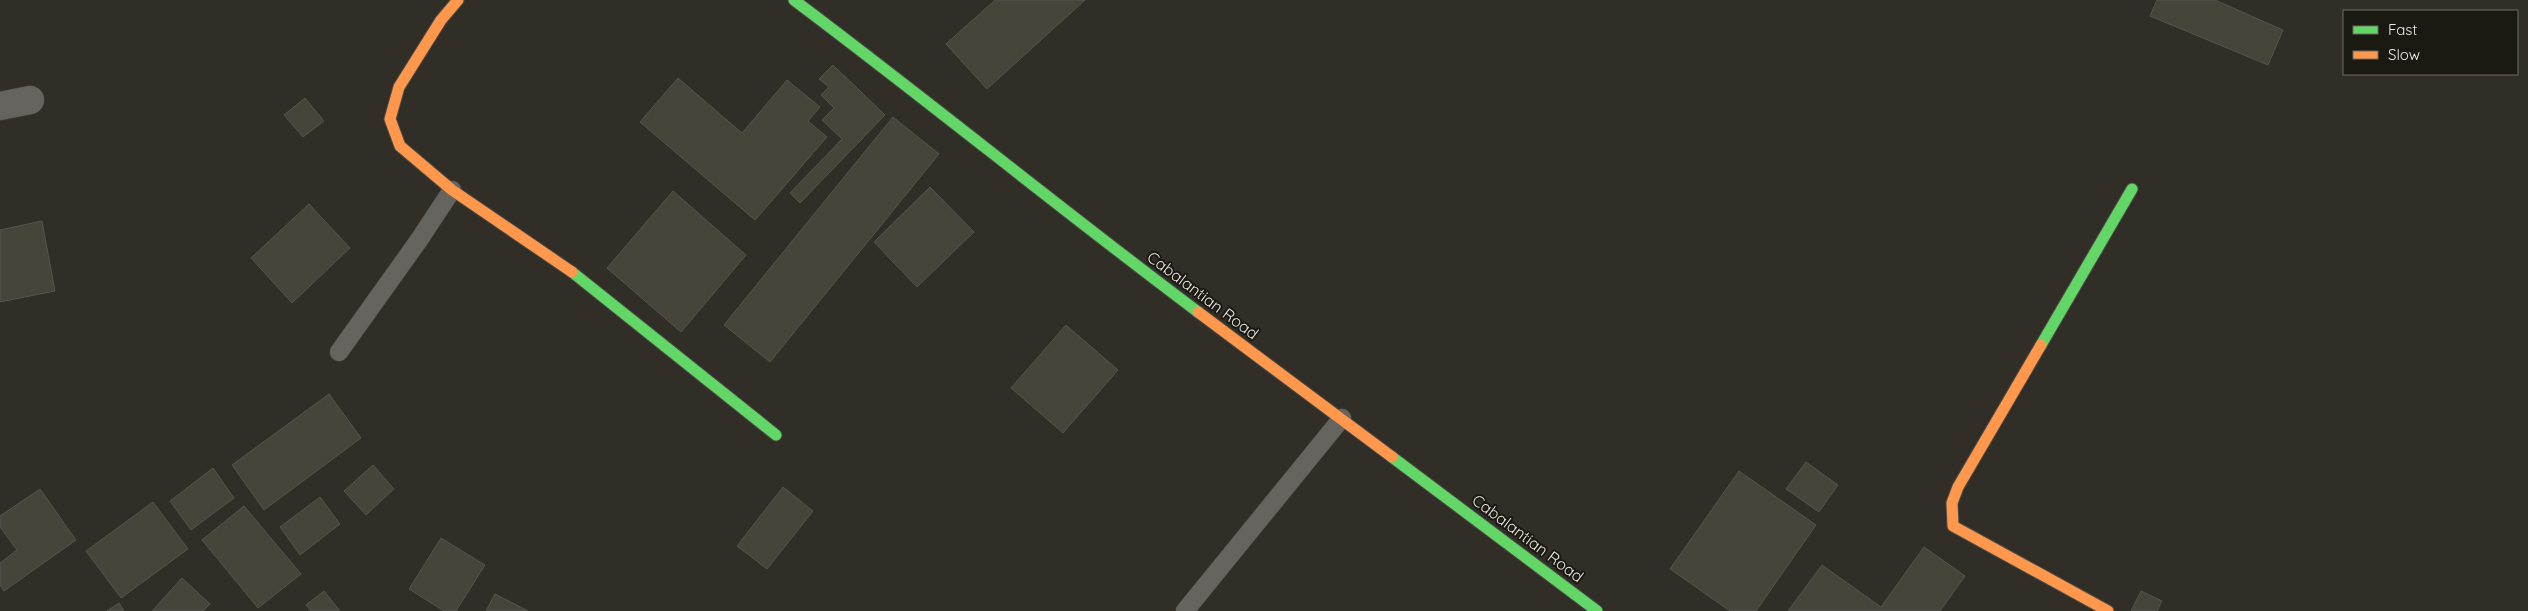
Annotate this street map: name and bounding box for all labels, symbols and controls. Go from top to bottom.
legend [2343,10,2518,75]
text: Fast [2388,20,2417,39]
text: Slow [2388,45,2420,64]
street label: Cabalantian Road [1143,247,1263,343]
street label: Cabalantian Road [1468,490,1588,586]

